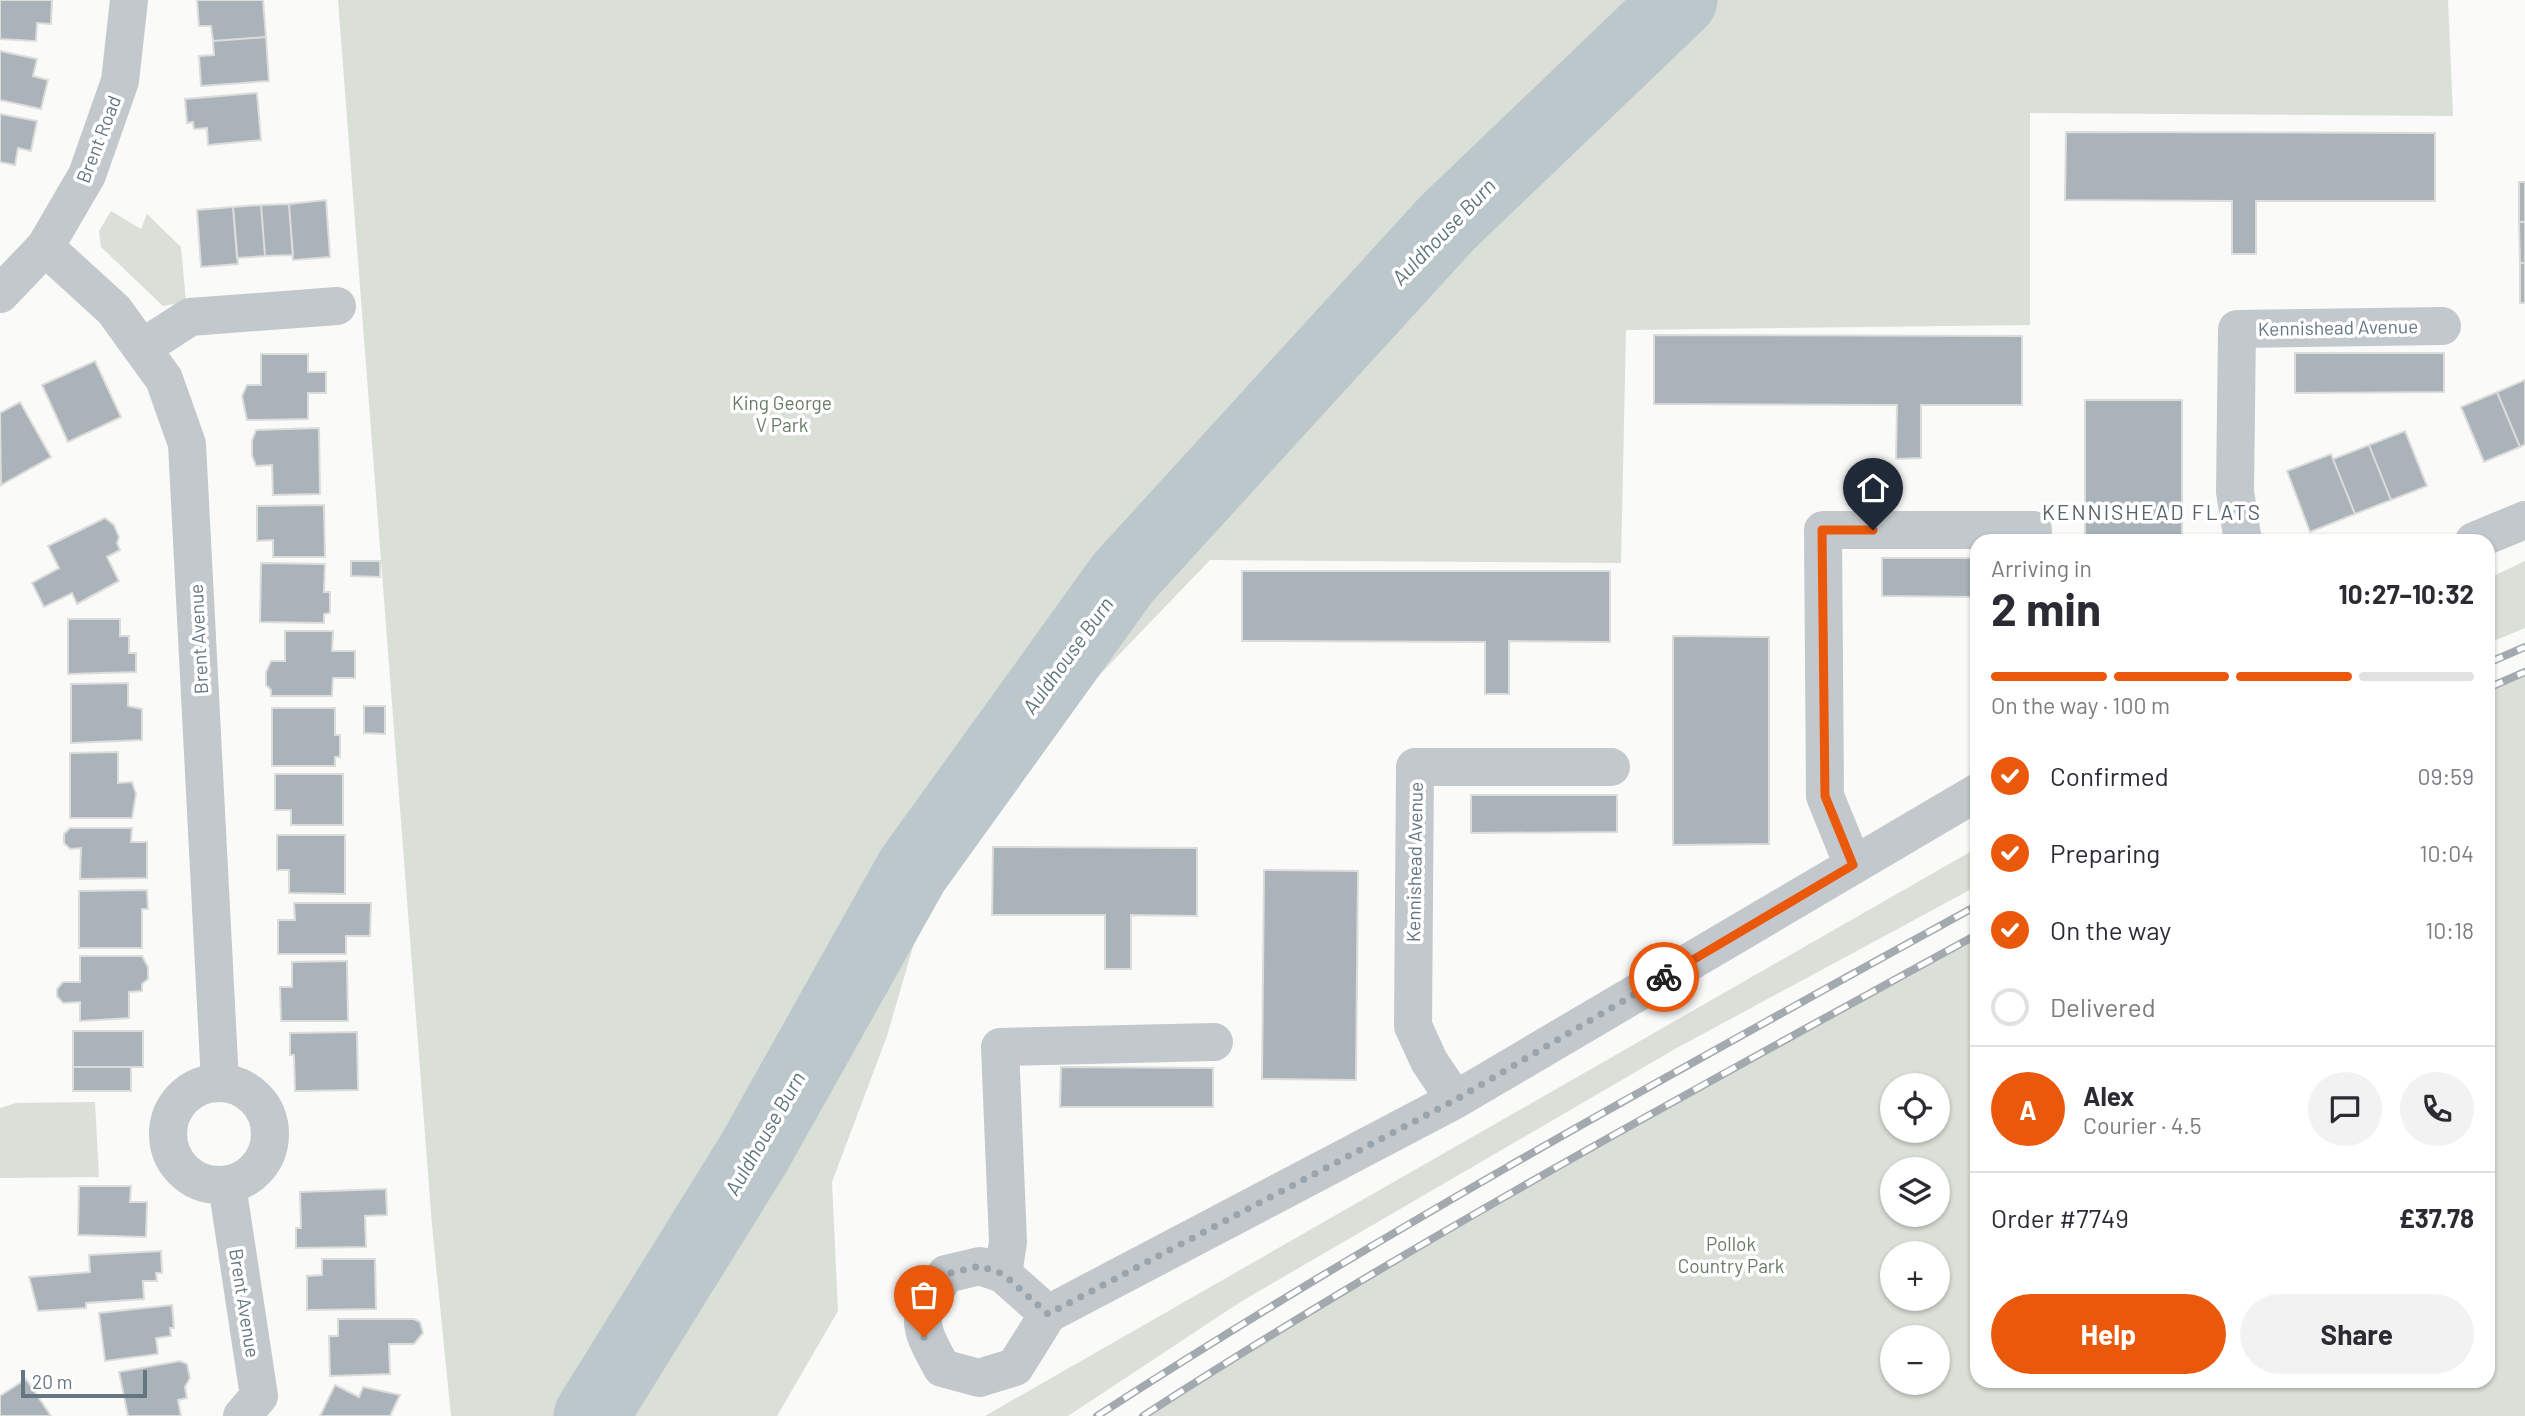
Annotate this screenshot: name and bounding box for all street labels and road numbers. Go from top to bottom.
street label: Brent Road [71,92,125,186]
street label: Kennishead Avenue [2258,314,2418,340]
street label: Brent Avenue [184,583,212,695]
street label: Kennishead Avenue [1401,782,1427,942]
street label: Brent Avenue [225,1247,265,1359]

